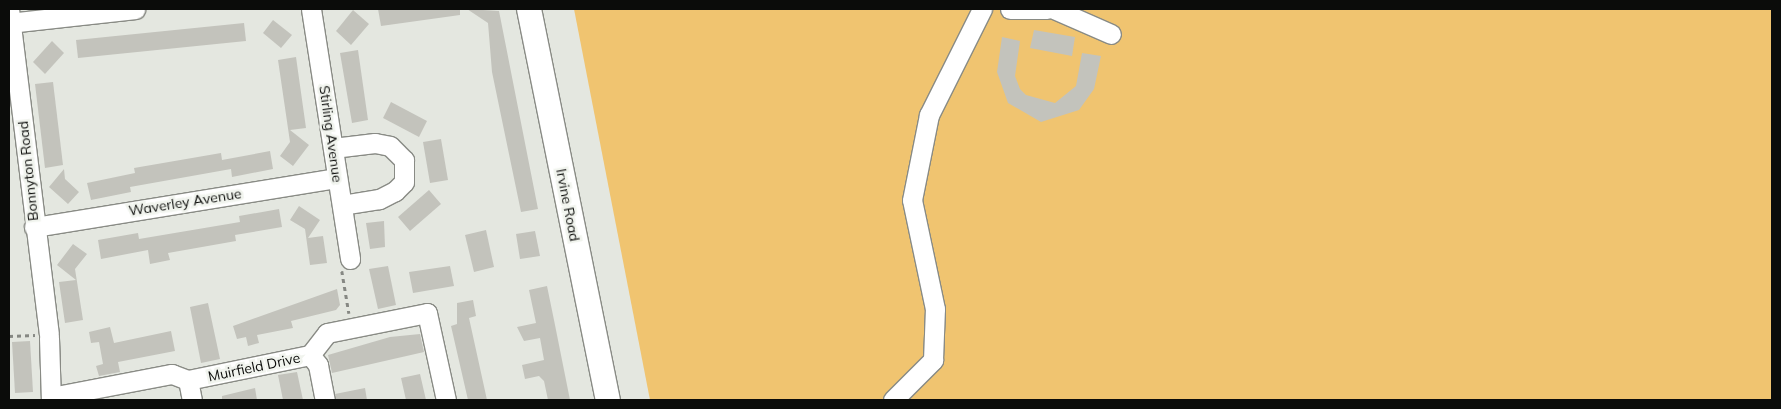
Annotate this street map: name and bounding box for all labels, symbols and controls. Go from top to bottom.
street label: Stirling Avenue [316,84,346,184]
street label: Bonnyton Road [14,120,42,222]
street label: Irvine Road [553,167,583,243]
street label: Waverley Avenue [127,185,243,219]
street label: Muirfield Drive [206,349,302,385]

